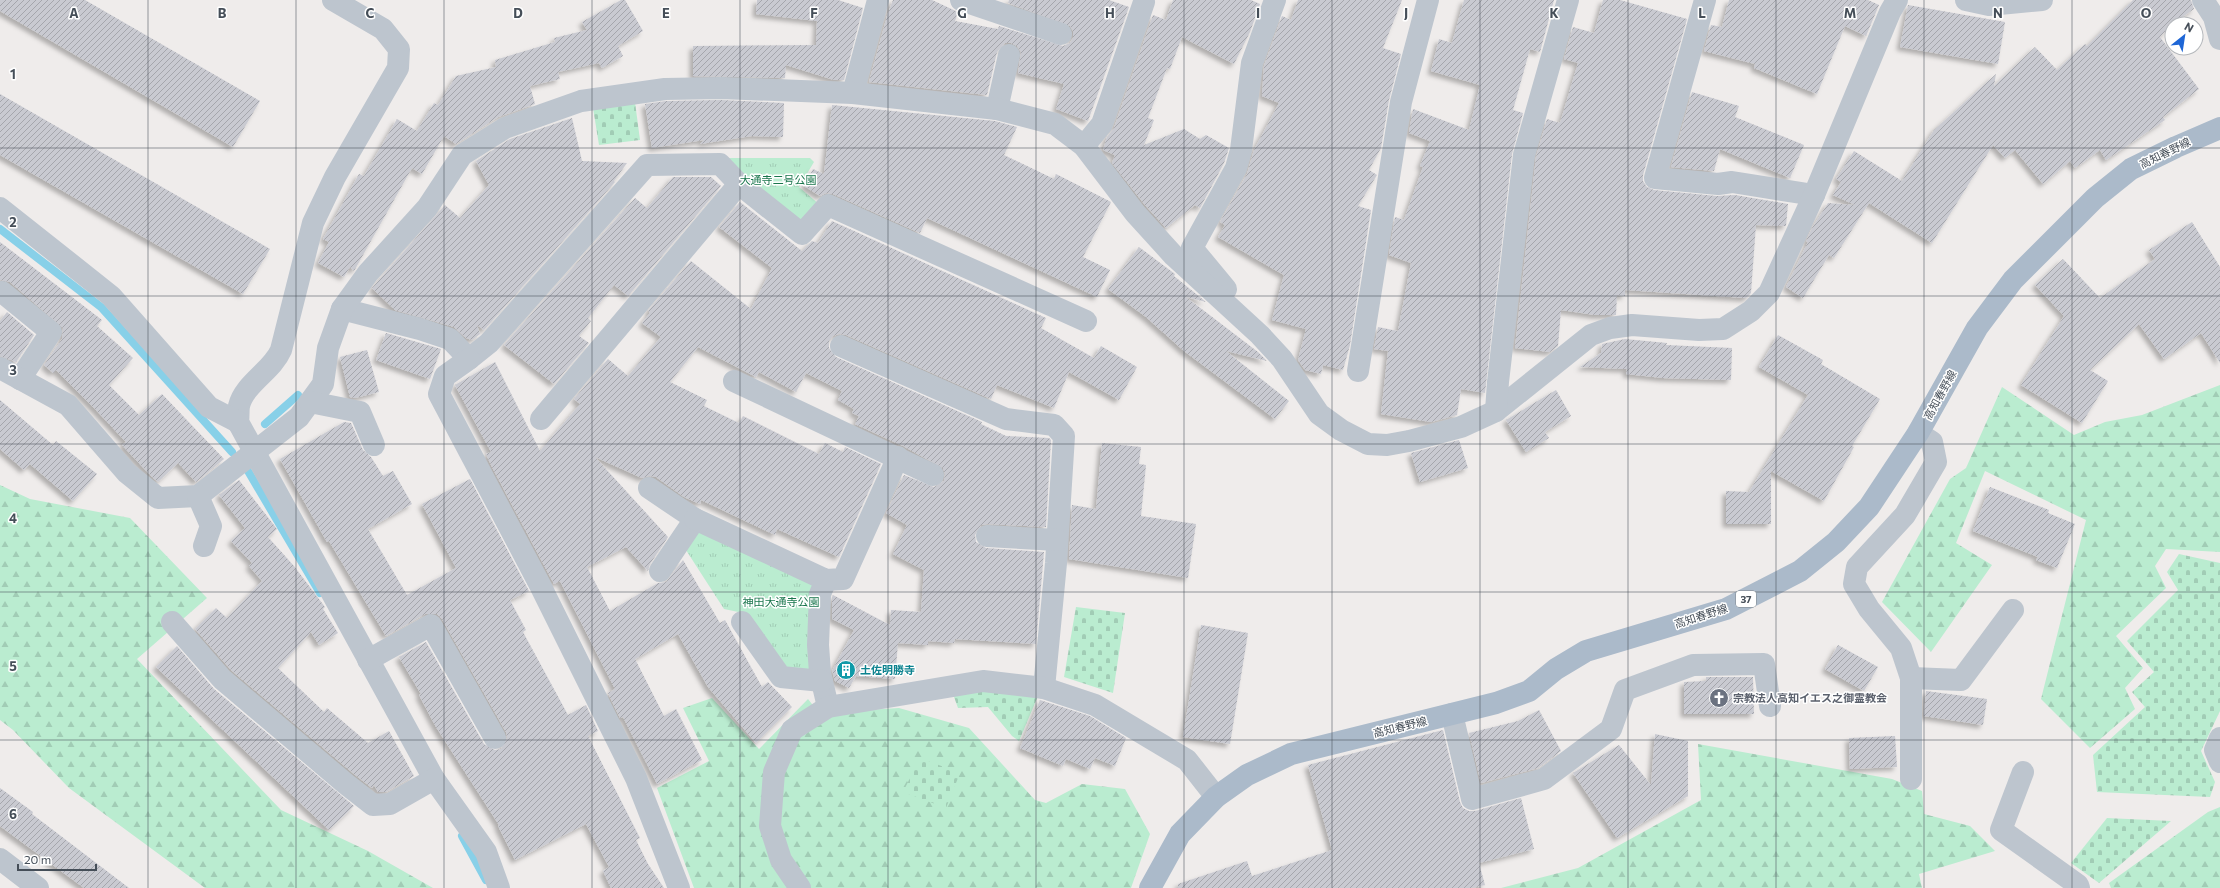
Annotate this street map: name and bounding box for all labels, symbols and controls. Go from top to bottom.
text: A [69,5,79,21]
text: B [218,5,227,21]
text: C [366,5,375,21]
text: D [513,5,523,21]
text: E [662,5,670,21]
text: F [810,5,818,21]
text: G [957,5,967,21]
text: H [1105,5,1115,21]
text: I [1256,5,1260,21]
text: J [1404,5,1408,21]
text: K [1549,5,1559,21]
text: L [1698,5,1706,21]
text: M [1844,5,1856,21]
text: N [1993,5,2003,21]
text: O [2141,5,2152,21]
north arrow [2164,16,2204,56]
text: N [2182,19,2196,35]
text: 1 [10,66,16,82]
street label: 高知春野線 [2137,135,2192,170]
park label: 大通寺二号公園 [740,173,817,186]
text: 2 [9,214,17,230]
text: 3 [9,362,17,378]
street label: 高知春野線 [1921,368,1959,422]
text: 4 [9,510,17,526]
road number: 37 [1736,591,1756,607]
park label: 神田大通寺公園 [743,595,820,608]
street label: 高知春野線 [1673,601,1729,630]
text: 5 [9,658,17,674]
building icon: 土佐明勝寺 [835,659,857,681]
place label: 土佐明勝寺 [860,663,915,676]
church icon: 宗教法人高知イエス之御霊教会 [1708,687,1730,709]
place label: 宗教法人高知イエス之御霊教会 [1733,691,1887,704]
street label: 高知春野線 [1372,714,1428,739]
text: 6 [9,806,17,822]
scale bar [18,846,96,872]
text: 20 m [24,852,51,866]

